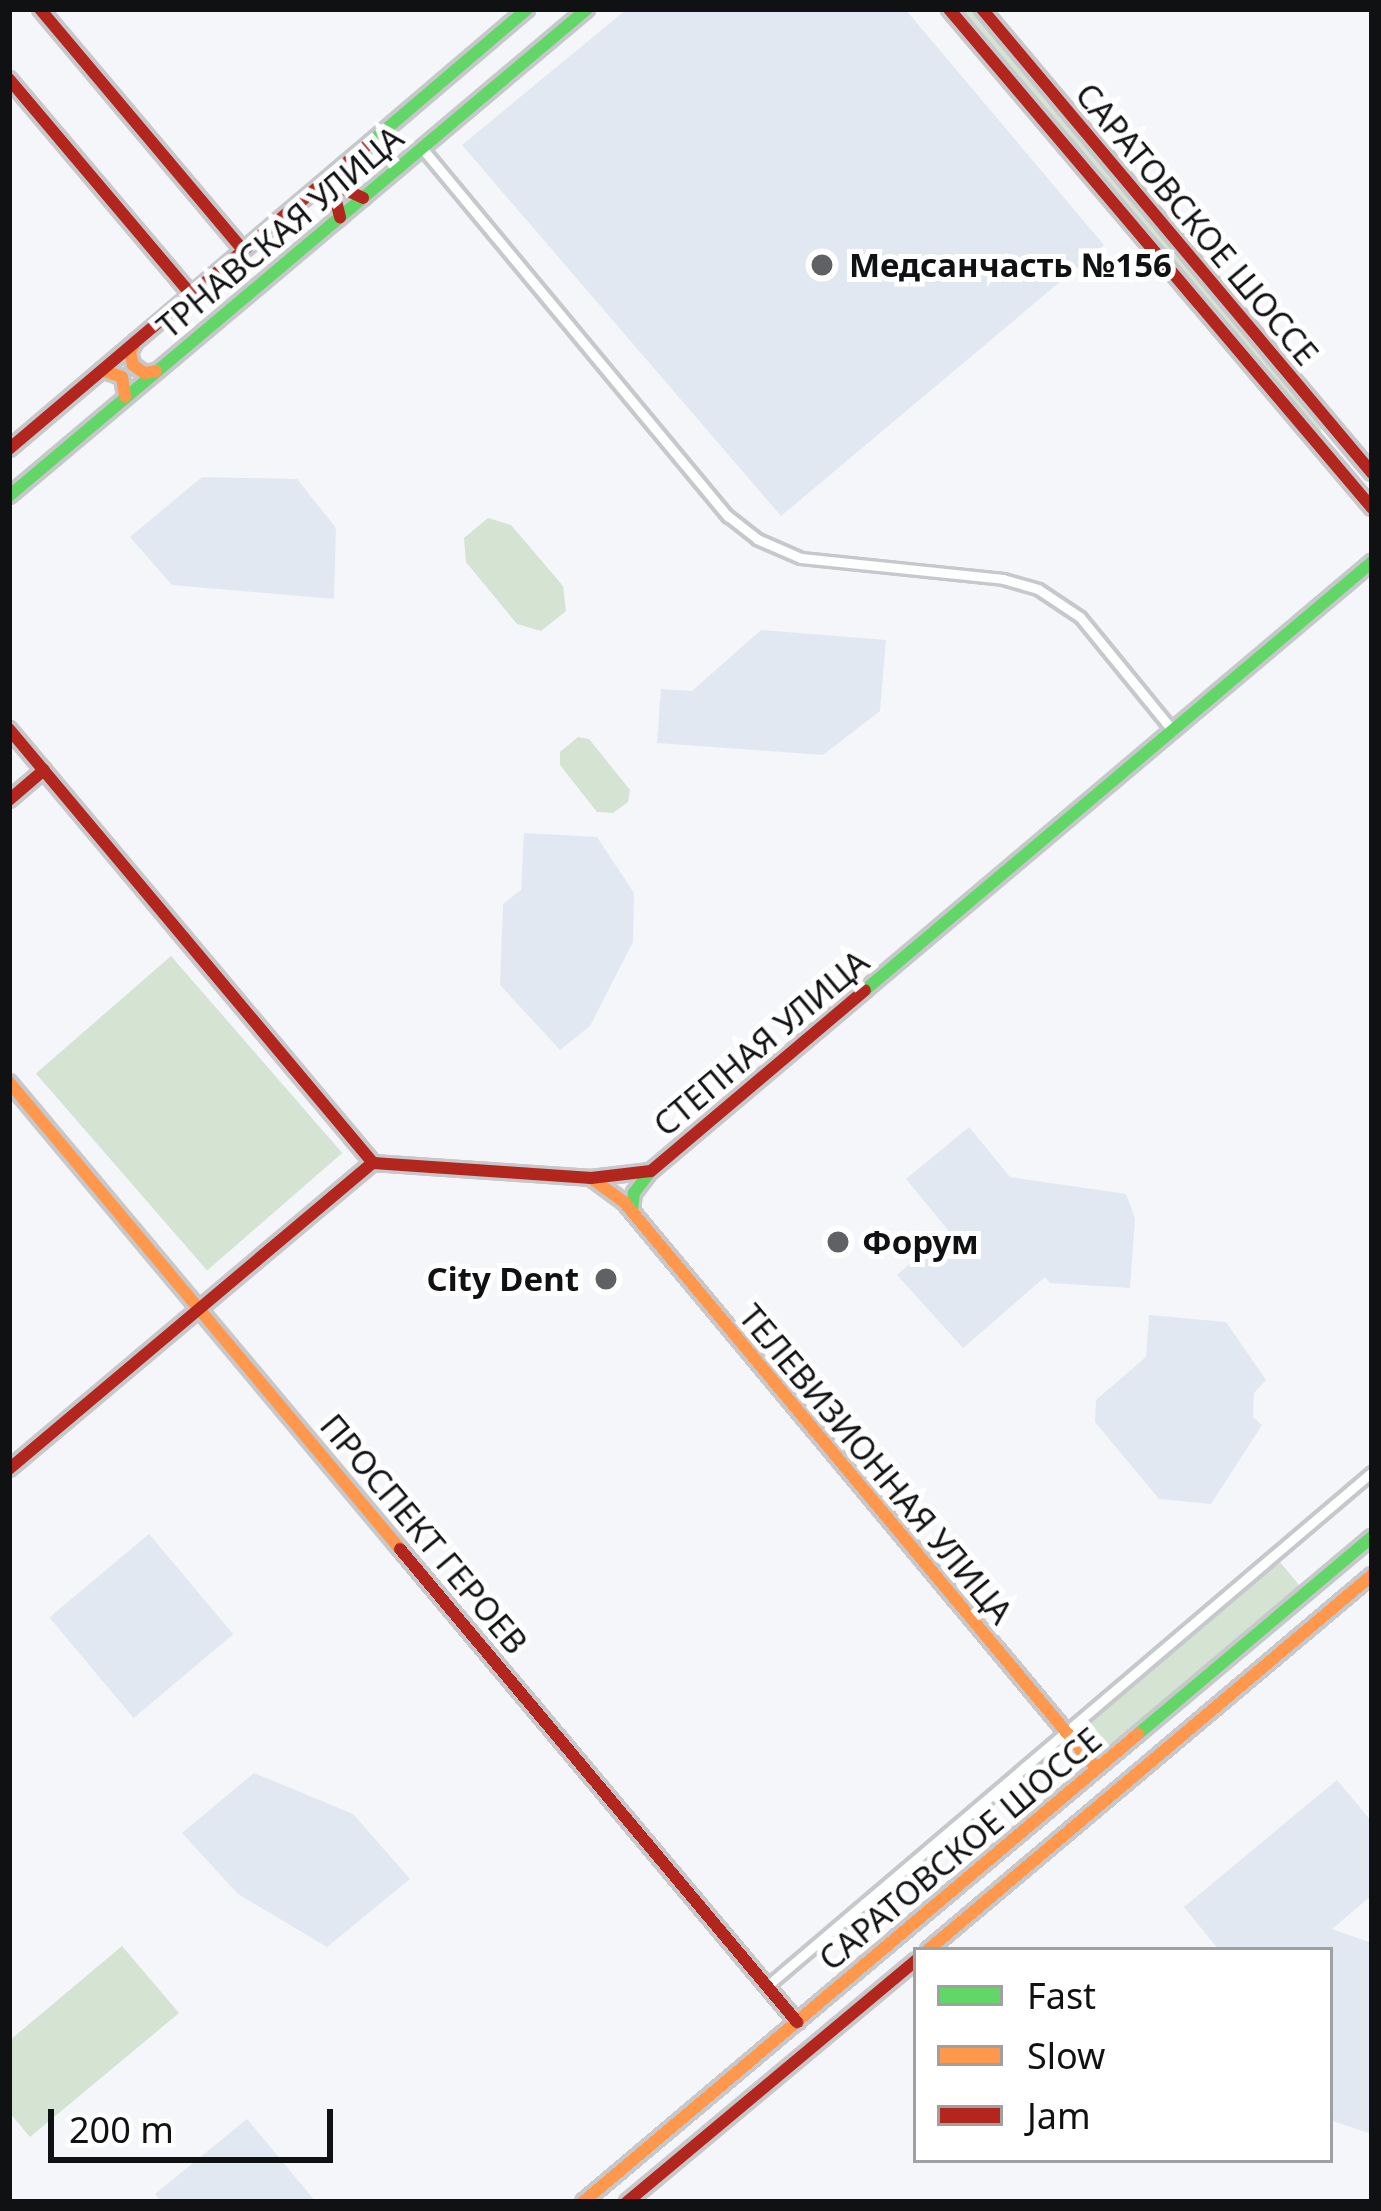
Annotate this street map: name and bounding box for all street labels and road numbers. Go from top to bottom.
street label: САРАТОВСКОЕ ШОССЕ [1067,75,1327,373]
street label: ТРНАВСКАЯ УЛИЦА [149,118,411,346]
street label: СТЕПНАЯ УЛИЦА [646,942,876,1144]
street label: ТЕЛЕВИЗИОННАЯ УЛИЦА [731,1296,1021,1632]
street label: ПРОСПЕКТ ГЕРОЕВ [312,1406,536,1662]
street label: САРАТОВСКОЕ ШОССЕ [811,1719,1109,1979]

